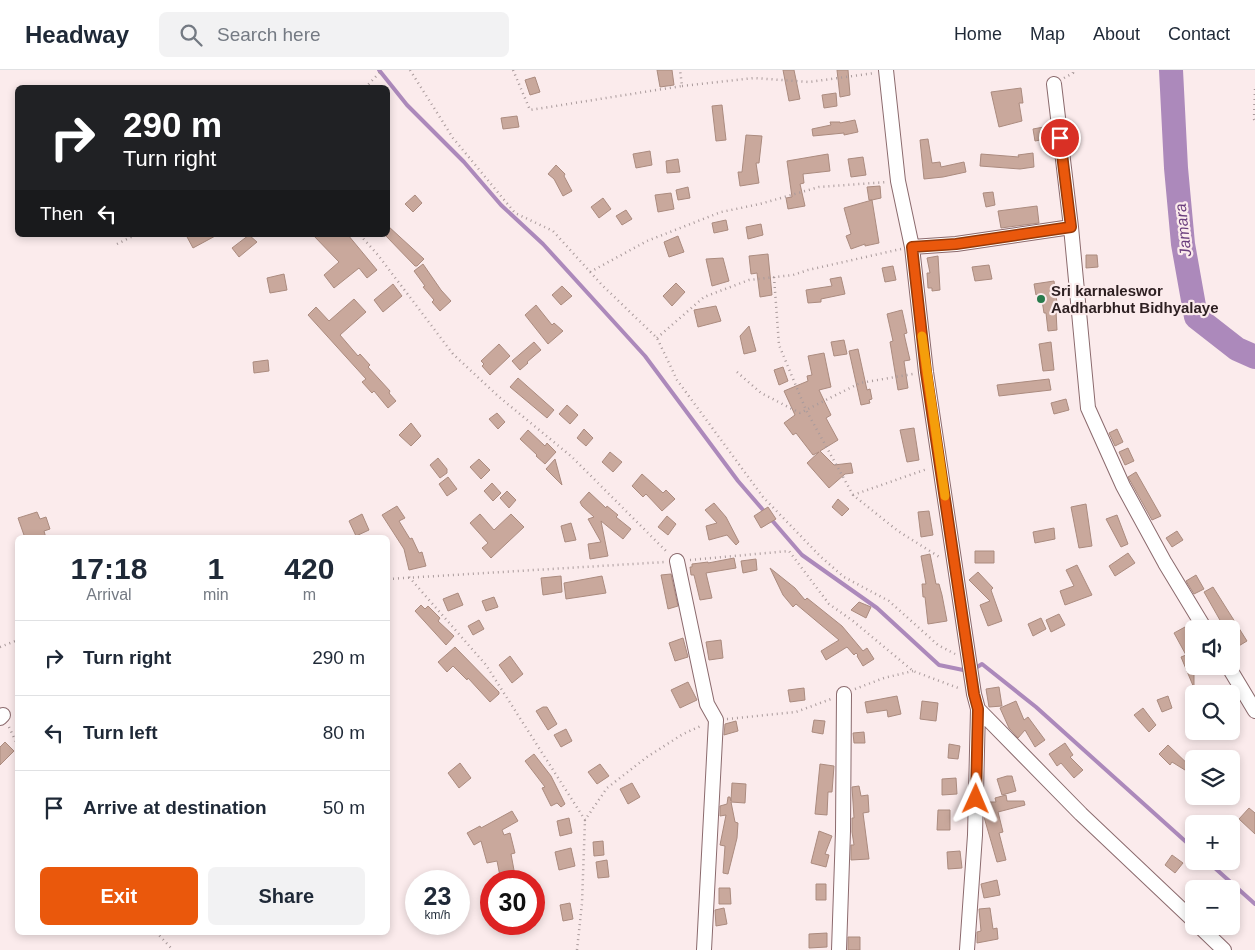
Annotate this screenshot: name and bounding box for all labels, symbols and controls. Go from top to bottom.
search box [159,12,509,57]
text: Headway [25,21,129,48]
icon: search [177,21,205,49]
text: Search here [217,24,321,45]
text: Home [954,24,1002,44]
text: Map [1030,24,1065,44]
text: About [1093,24,1140,44]
text: Contact [1168,24,1230,44]
icon: right [40,105,105,170]
text: 290 m [123,105,222,144]
pin [1039,117,1081,159]
icon: arrive [1046,124,1074,152]
text: Turn right [123,146,216,171]
icon: left [93,200,121,228]
water label: Jamara [1172,202,1194,258]
text: Then [40,203,83,224]
place label: Sri karnaleswor Aadharbhut Bidhyalaye [1051,282,1219,316]
marker: Sri karnaleswor Aadharbhut Bidhyalaye [1035,293,1047,305]
text: 17:18 [71,552,147,585]
text: 1 [207,552,224,585]
text: 420 [284,552,334,585]
text: Arrival [86,586,132,603]
text: min [203,586,229,603]
text: m [303,586,316,603]
map controls [1185,620,1240,935]
button: sound [1185,620,1240,675]
icon: right [40,644,68,672]
text: Turn right [83,647,171,668]
text: 290 m [312,647,365,668]
button: search [1185,685,1240,740]
icon: left [40,719,68,747]
text: Turn left [83,722,158,743]
text: 80 m [323,722,365,743]
button: layers [1185,750,1240,805]
position arrow [949,772,1001,824]
icon: arrive [40,794,68,822]
text: Arrive at destination [83,797,267,818]
text: 50 m [323,797,365,818]
button: + [1185,815,1240,870]
button: Exit [40,867,198,925]
button: Share [208,867,365,925]
speed limit sign: 30 [480,870,545,935]
button: − [1185,880,1240,935]
text: 23 [424,882,451,910]
text: km/h [424,908,451,922]

